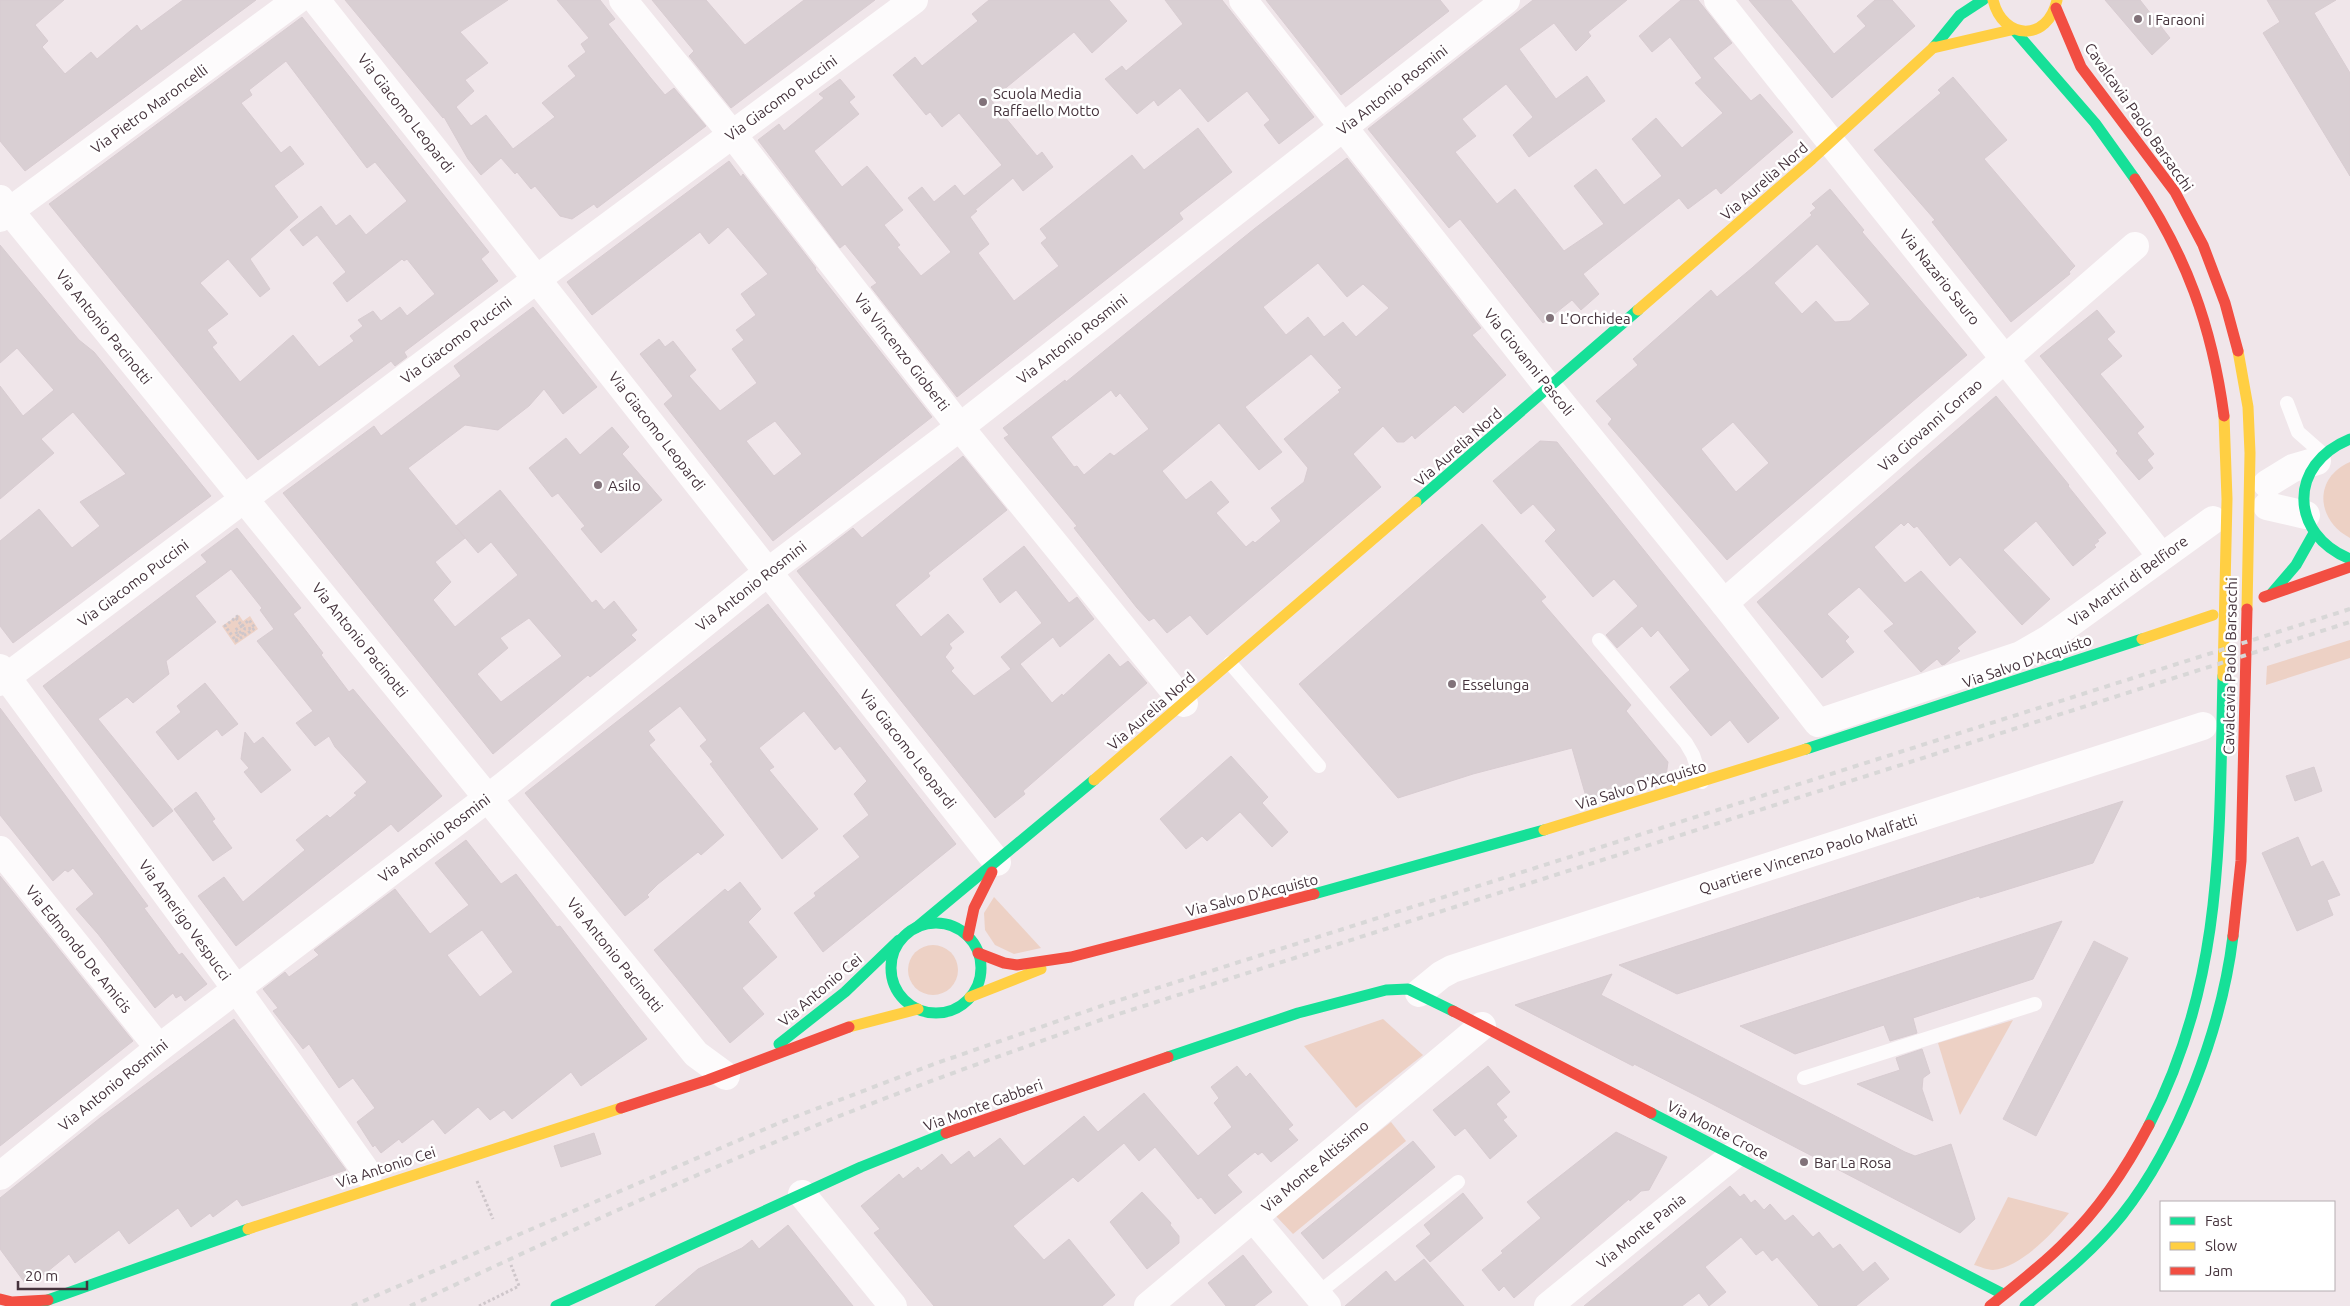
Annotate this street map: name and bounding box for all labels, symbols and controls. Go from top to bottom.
place label: I Faraoni [2148,11,2205,28]
marker: I Faraoni [2132,13,2144,25]
street label: Cavalcavia Paolo Barsacchi [2081,40,2197,194]
street label: Via Antonio Rosmini [1333,42,1451,138]
street label: Via Giacomo Leopardi [354,50,458,176]
street label: Via Giacomo Puccini [722,52,840,144]
street label: Via Pietro Maroncelli [87,61,211,157]
place label: Scuola Media Raffaello Motto [993,85,1100,119]
marker: Scuola Media Raffaello Motto [977,96,989,108]
street label: Via Aurelia Nord [1717,139,1811,223]
street label: Via Nazario Sauro [1896,226,1984,328]
street label: Via Antonio Pacinotti [53,266,155,388]
street label: Via Vincenzo Gioberti [851,290,953,414]
street label: Via Antonio Rosmini [1013,291,1131,387]
street label: Via Giacomo Puccini [397,293,515,387]
street label: Via Giovanni Pascoli [1481,305,1577,419]
place label: L'Orchidea [1560,310,1631,327]
marker: L'Orchidea [1544,312,1556,324]
street label: Via Giacomo Leopardi [605,368,709,494]
street label: Via Giovanni Corrao [1875,375,1985,475]
street label: Via Aurelia Nord [1411,405,1505,489]
place label: Asilo [608,477,641,494]
marker: Asilo [592,479,604,491]
street label: Via Martiri di Belfiore [2065,532,2191,630]
street label: Via Giacomo Puccini [74,536,192,630]
street label: Via Antonio Rosmini [692,538,810,634]
street label: Cavalcavia Paolo Barsacchi [2220,577,2240,755]
street label: Via Antonio Pacinotti [309,579,411,701]
street label: Via Salvo D'Acquisto [1960,631,2094,691]
street label: Via Aurelia Nord [1104,669,1198,753]
place label: Esselunga [1462,676,1529,693]
marker: Esselunga [1446,678,1458,690]
street label: Via Giacomo Leopardi [856,686,960,812]
street label: Via Salvo D'Acquisto [1574,757,1708,813]
street label: Via Antonio Rosmini [375,790,493,886]
street label: Quartiere Vincenzo Paolo Malfatti [1697,811,1919,897]
street label: Via Amerigo Vespucci [136,857,234,983]
street label: Via Salvo D'Acquisto [1184,870,1320,920]
street label: Via Edmondo De Amicis [22,882,136,1016]
street label: Via Antonio Pacinotti [564,894,666,1016]
street label: Via Antonio Cei [775,950,865,1030]
street label: Via Antonio Rosmini [55,1036,171,1134]
street label: Via Monte Gabberi [921,1076,1045,1134]
street label: Via Monte Croce [1664,1097,1772,1163]
street label: Via Monte Altissimo [1258,1116,1372,1216]
street label: Via Antonio Cei [334,1143,438,1191]
place label: Bar La Rosa [1814,1154,1891,1171]
marker: Bar La Rosa [1798,1156,1810,1168]
street label: Via Monte Pania [1593,1190,1689,1272]
legend [2160,1201,2335,1291]
text: Fast [2205,1212,2233,1229]
text: Slow [2205,1237,2238,1254]
scale bar [18,1258,86,1290]
text: Jam [2205,1262,2233,1279]
text: 20 m [25,1267,58,1284]

